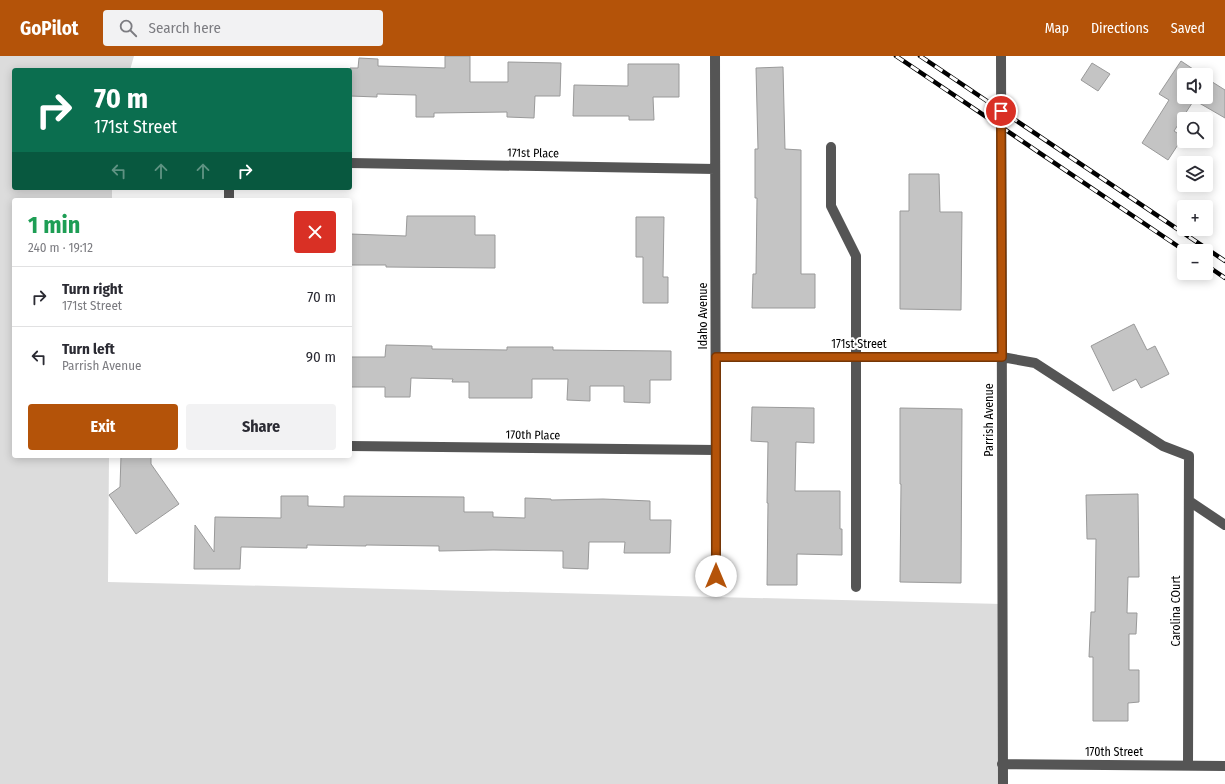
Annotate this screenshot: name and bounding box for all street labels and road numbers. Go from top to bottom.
street label: 171st Place [507,146,559,160]
street label: Idaho Avenue [696,282,710,349]
street label: 171st Street [831,337,887,351]
street label: Parrish Avenue [982,383,996,457]
street label: 170th Place [506,428,561,442]
street label: Carolina COurt [1169,575,1183,647]
street label: 170th Street [1085,745,1143,759]

